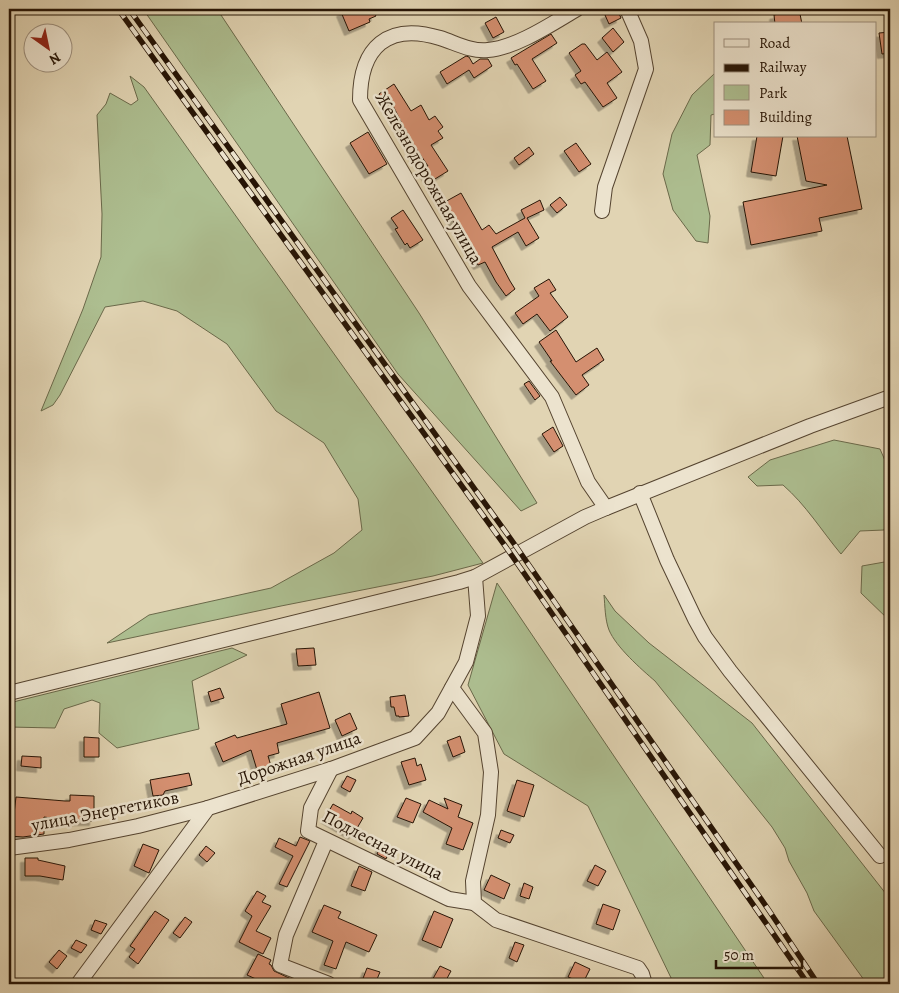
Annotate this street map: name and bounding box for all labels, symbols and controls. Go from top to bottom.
north arrow [22,22,72,72]
legend [714,22,876,138]
text: Road [759,33,791,53]
text: N [45,48,64,69]
text: Railway [759,57,807,77]
text: Park [759,83,788,103]
street label: Железнодорожная улица [370,87,489,269]
text: Building [759,107,812,127]
street label: Дорожная улица [234,725,365,790]
street label: улица Энергетиков [28,785,181,837]
street label: Подлесная улица [319,804,448,886]
scale bar [716,938,803,970]
text: 50 m [724,945,754,965]

